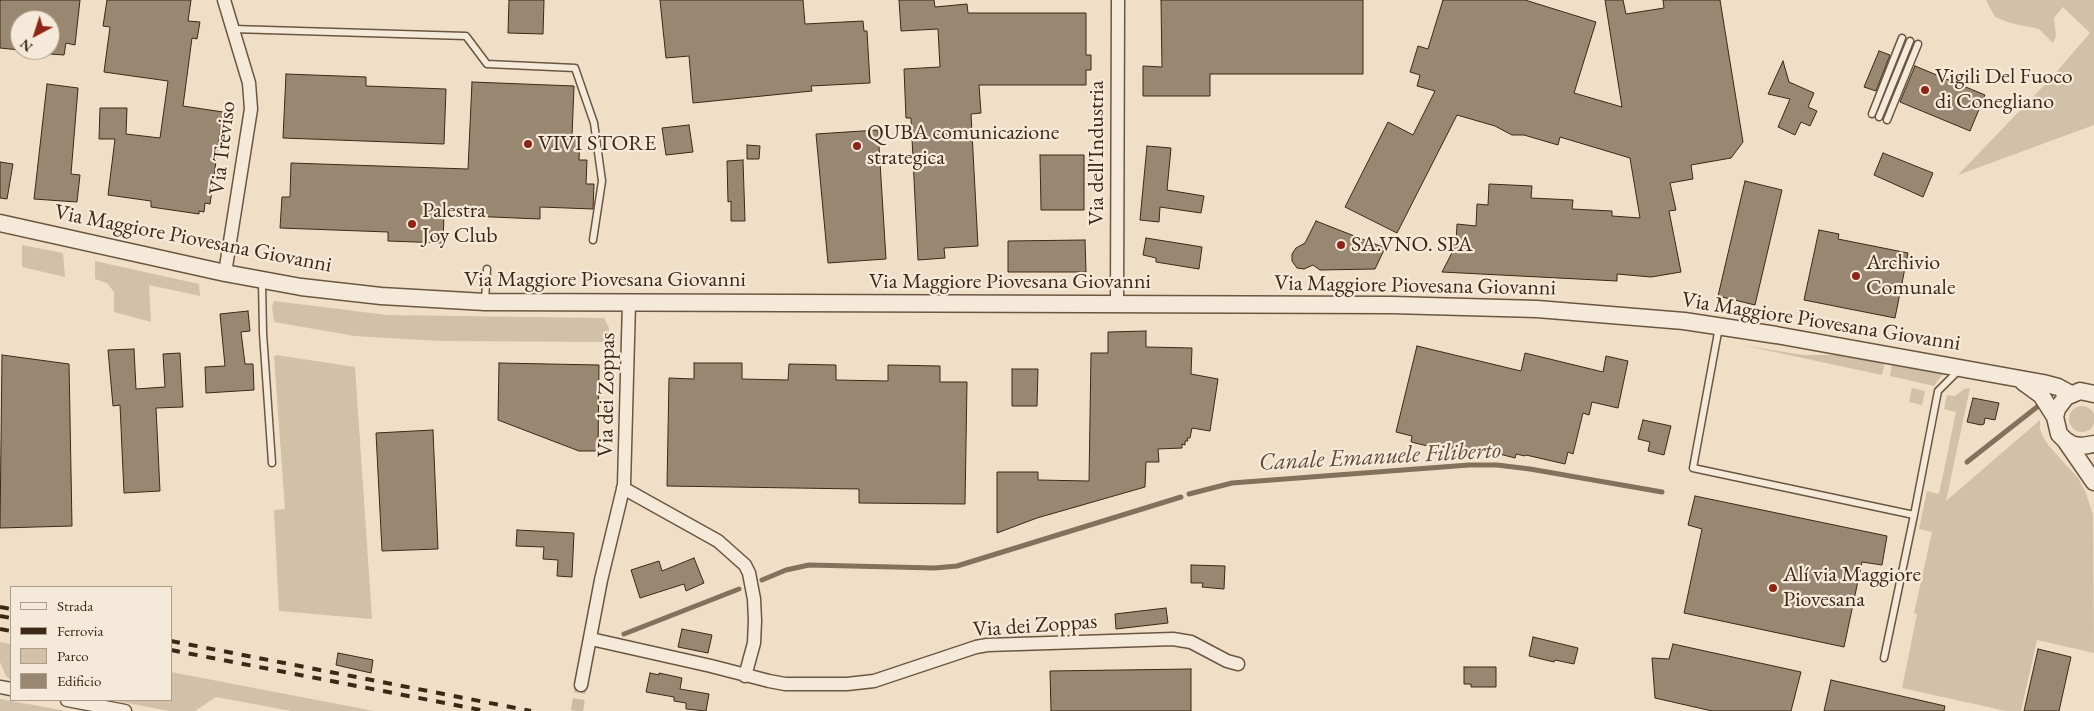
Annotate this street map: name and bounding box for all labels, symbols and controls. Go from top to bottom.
north arrow [10,10,60,60]
text: N [16,35,36,56]
place label: Vigili Del Fuoco di Conegliano [1935,64,2073,116]
street label: Via dell'Industria [1084,81,1110,225]
marker: Vigili Del Fuoco di Conegliano [1919,84,1931,96]
street label: Via Treviso [204,100,242,196]
place label: QUBA comunicazione strategica [867,120,1059,172]
place label: VIVI STORE [538,131,656,157]
marker: VIVI STORE [522,138,534,150]
marker: QUBA comunicazione strategica [851,140,863,152]
place label: Palestra Joy Club [422,198,498,250]
street label: Via Maggiore Piovesana Giovanni [52,199,334,279]
marker: Palestra Joy Club [406,218,418,230]
place label: SA.VNO. SPA [1351,232,1473,258]
marker: SA.VNO. SPA [1335,239,1347,251]
place label: Archivio Comunale [1866,250,1955,302]
street label: Via Maggiore Piovesana Giovanni [464,267,746,293]
street label: Via Maggiore Piovesana Giovanni [869,269,1151,295]
street label: Via Maggiore Piovesana Giovanni [1274,270,1556,302]
marker: Archivio Comunale [1850,270,1862,282]
street label: Via Maggiore Piovesana Giovanni [1680,287,1962,357]
street label: Via dei Zoppas [593,332,621,458]
water label: Canale Emanuele Filiberto [1258,436,1502,478]
place label: Alí via Maggiore Piovesana [1783,562,1921,614]
marker: Alí via Maggiore Piovesana [1767,582,1779,594]
legend [10,586,172,701]
text: Strada [57,596,93,615]
street label: Via dei Zoppas [972,608,1098,644]
text: Ferrovia [57,621,104,640]
text: Parco [57,646,89,665]
text: Edificio [57,671,101,690]

